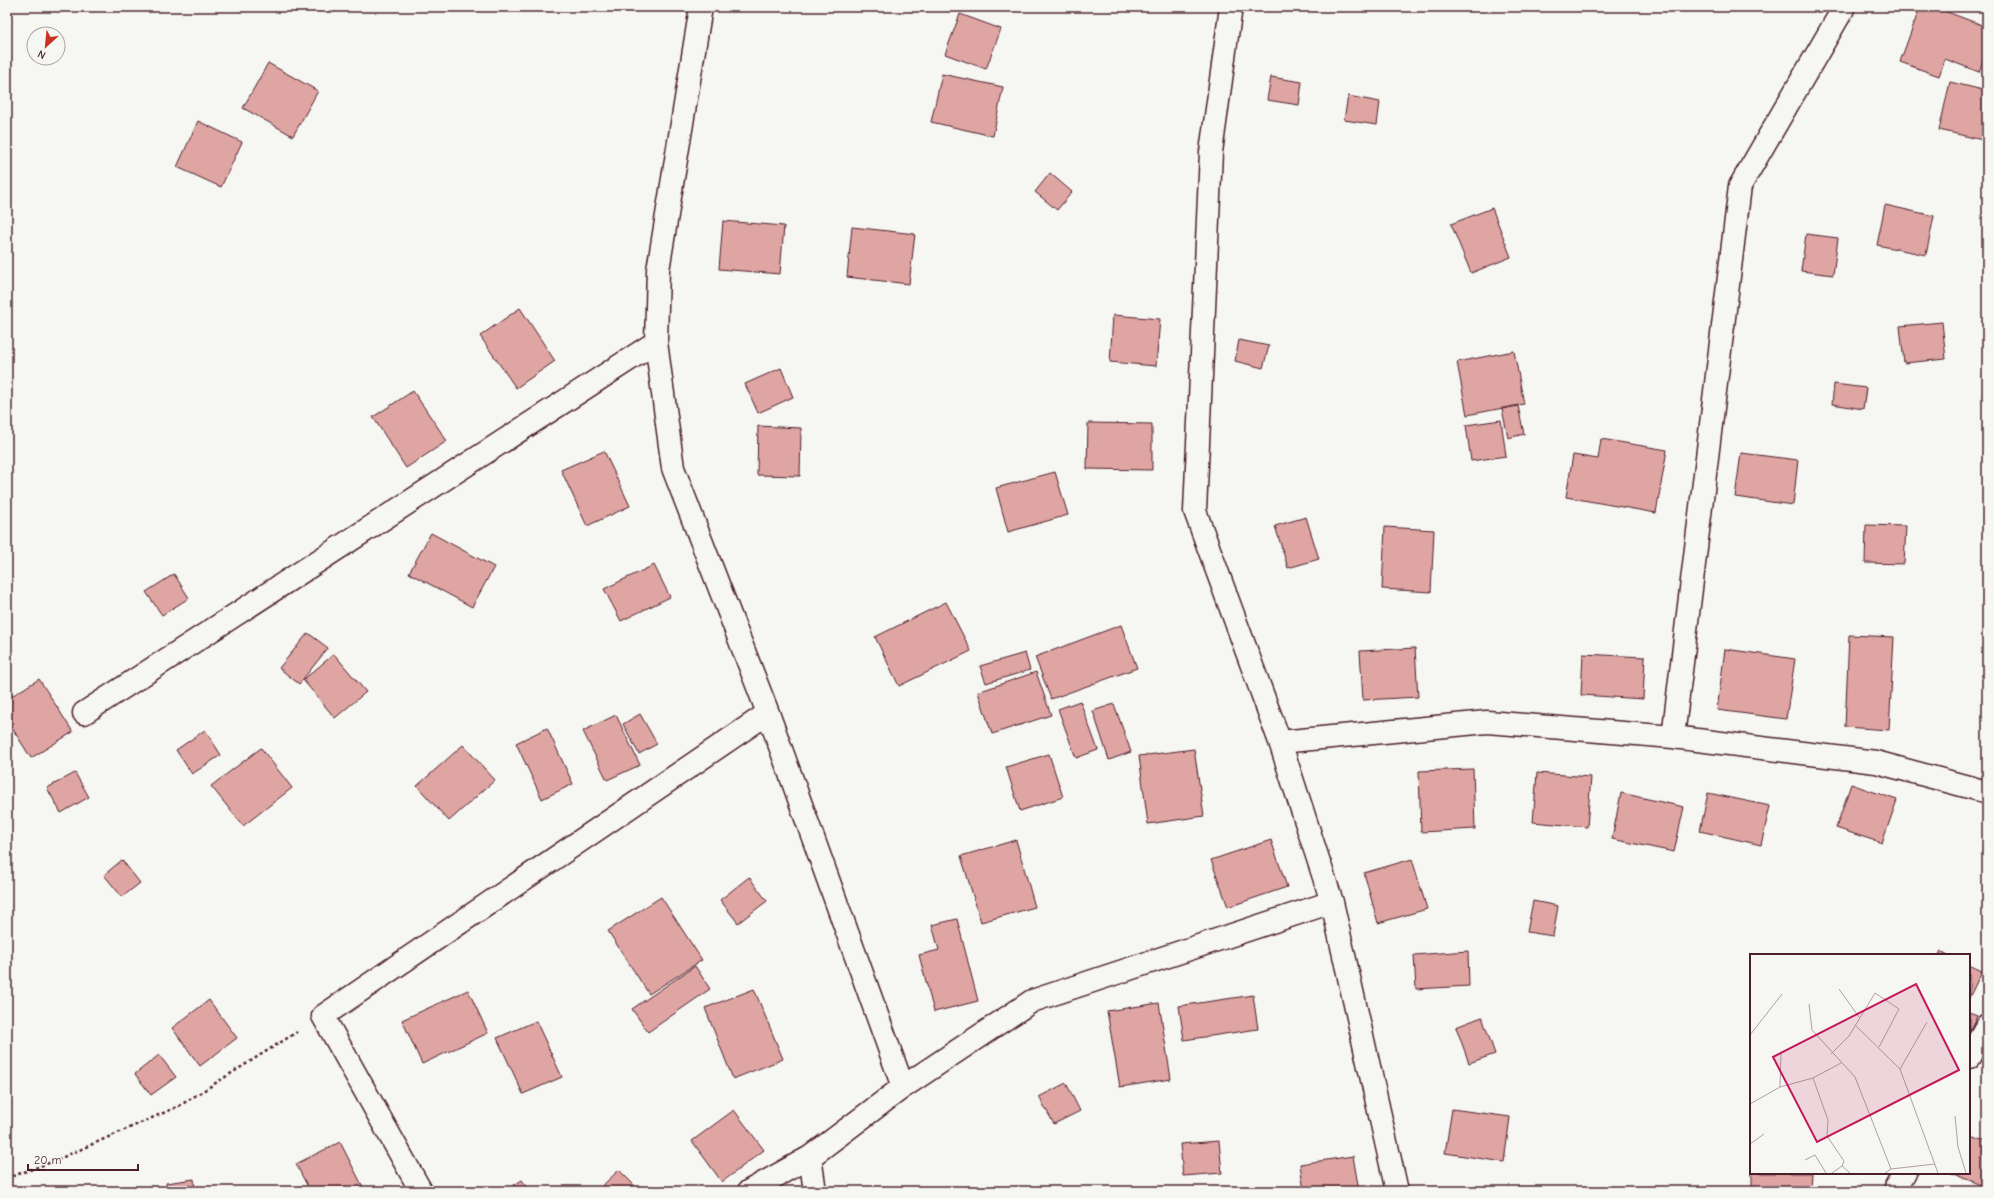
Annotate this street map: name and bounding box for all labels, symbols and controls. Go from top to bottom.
north arrow [26,26,66,66]
text: N [36,47,48,62]
inset map [1750,954,1970,1174]
scale bar [28,1146,138,1172]
text: 20 m [34,1153,62,1167]

